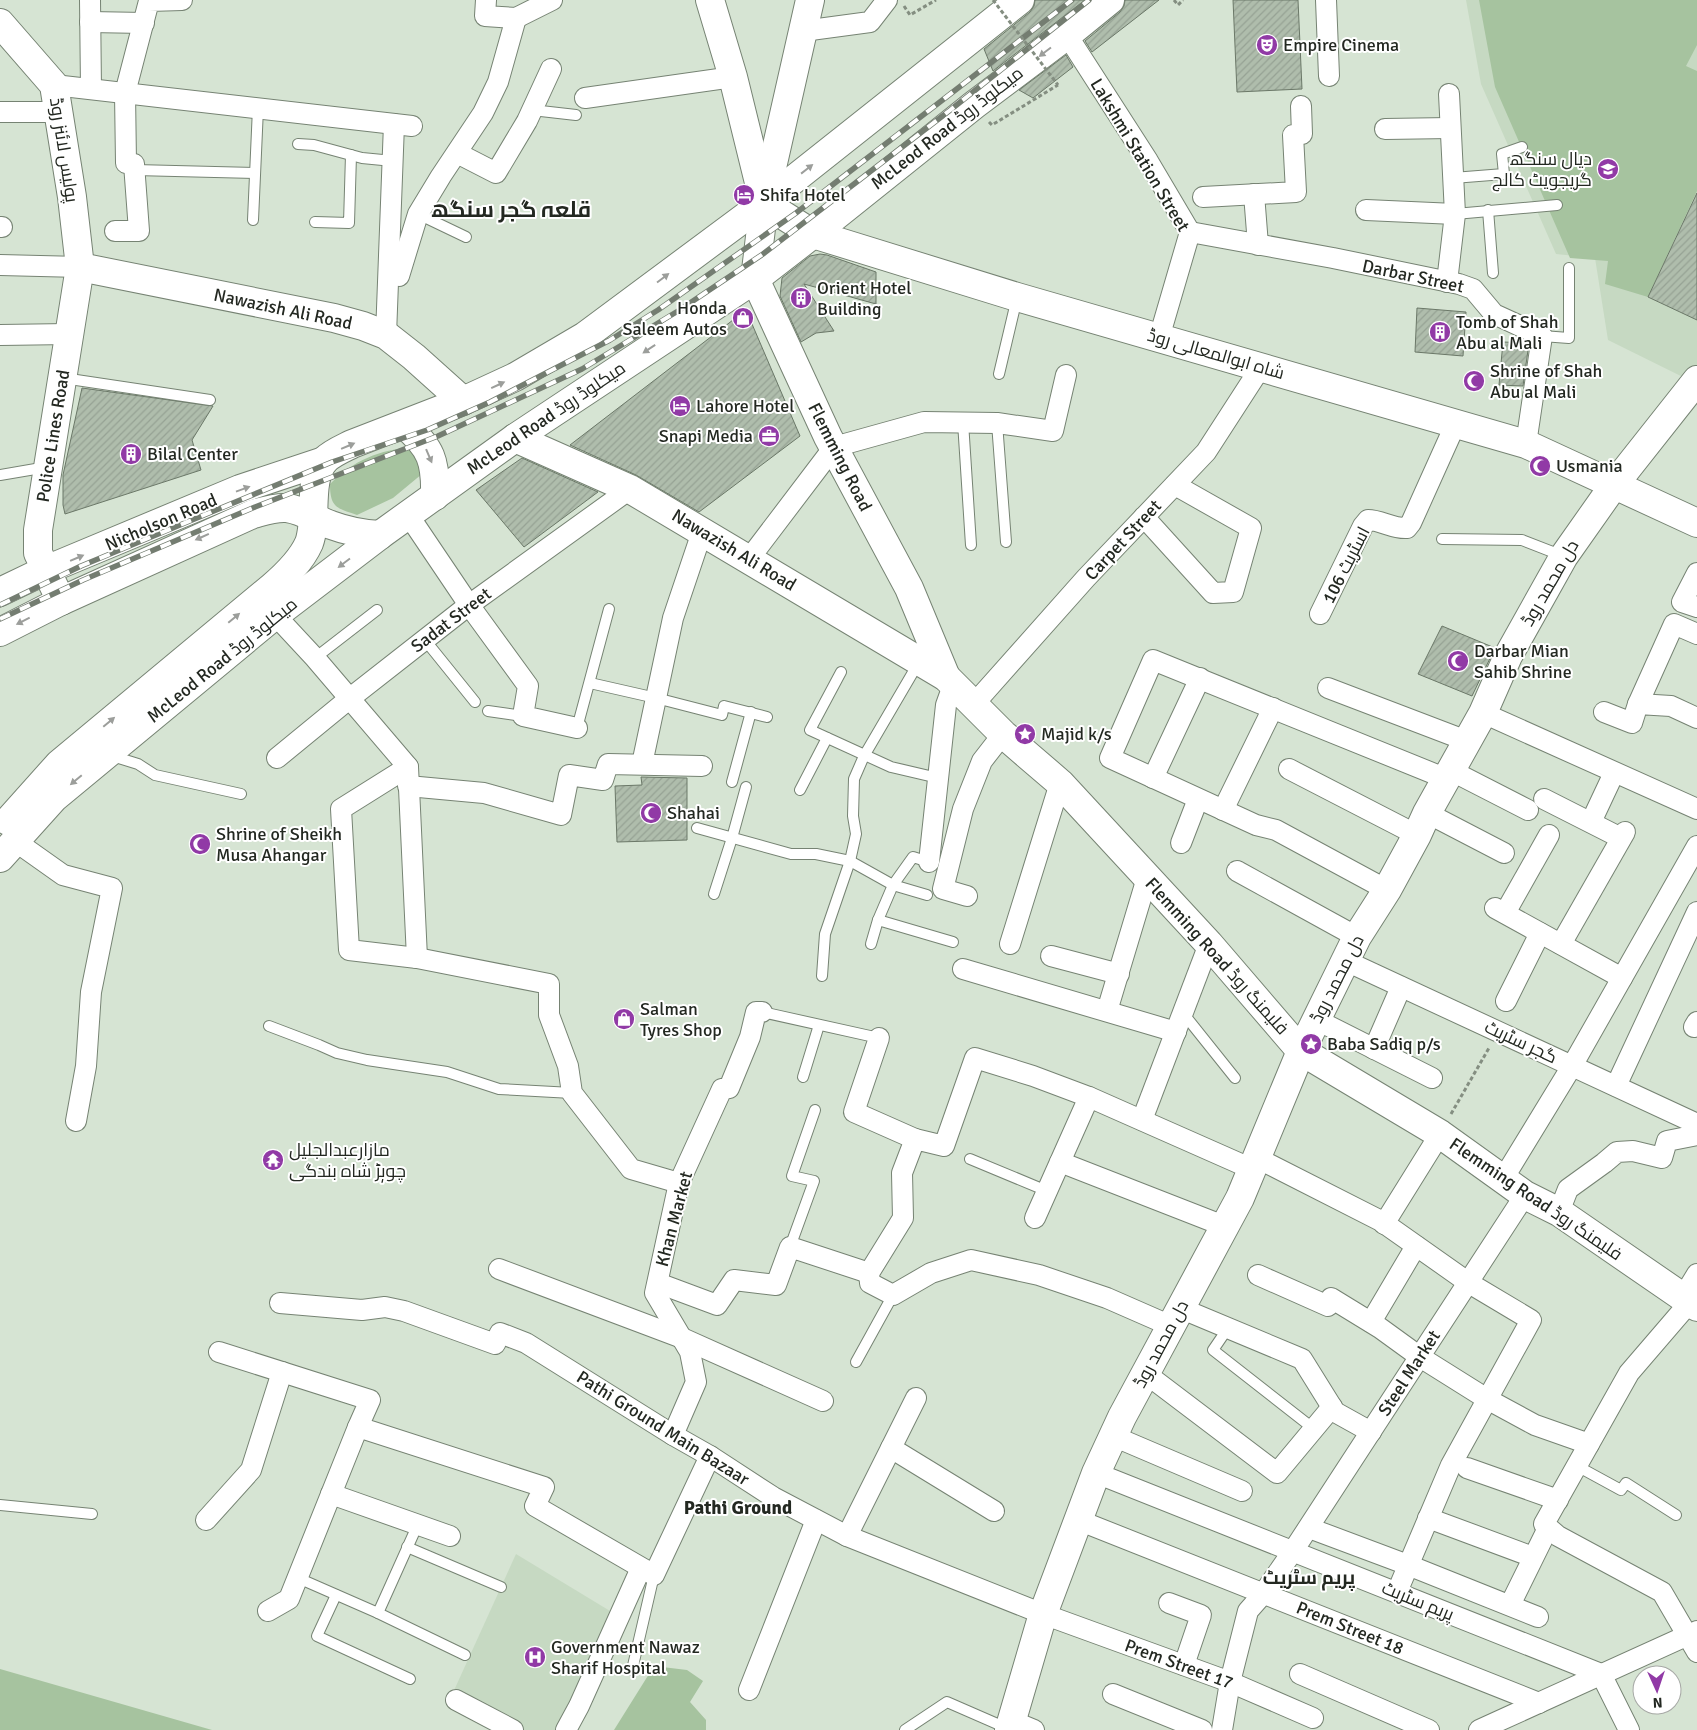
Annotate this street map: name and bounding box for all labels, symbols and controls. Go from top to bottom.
theatre icon: Empire Cinema [1255,33,1279,57]
place label: Empire Cinema [1283,34,1399,56]
one-way arrow [1038,47,1052,57]
street label: McLeod Road میکلوڈ روڈ [867,62,1027,194]
street label: Lakshmi Station Street [1086,74,1194,236]
street label: پولیس لائنز روڈ [44,96,83,204]
place label: دیال سنگھ گریجویٹ کالج [1492,148,1592,192]
school or university icon: دیال سنگھ گریجویٹ کالج [1596,157,1620,181]
one-way arrow [800,164,813,174]
hotel icon: Shifa Hotel [732,183,756,207]
place label: Shifa Hotel [760,184,845,206]
district label: قلعہ گجر سنگھ [431,196,591,223]
street label: Darbar Street [1360,254,1466,298]
one-way arrow [656,273,670,283]
place label: Orient Hotel Building [817,277,912,320]
street label: Nawazish Ali Road [212,284,354,334]
building icon: Orient Hotel Building [789,286,813,310]
place label: Honda Saleem Autos [622,297,727,340]
shop icon: Honda Saleem Autos [731,306,755,330]
place label: Tomb of Shah Abu al Mali [1456,311,1558,354]
building icon: Tomb of Shah Abu al Mali [1428,320,1452,344]
street label: شاہ ابوالمعالی روڈ [1145,324,1287,384]
one-way arrow [642,344,656,354]
street label: McLeod Road میکلوڈ روڈ [462,357,630,479]
place label: Shrine of Shah Abu al Mali [1490,360,1602,403]
street label: Police Lines Road [32,368,74,504]
mosque icon: Shrine of Shah Abu al Mali [1462,369,1486,393]
one-way arrow [491,381,505,389]
hotel icon: Lahore Hotel [668,394,692,418]
place label: Lahore Hotel [696,395,795,417]
street label: Flemming Road [803,399,877,515]
office icon: Snapi Media [757,424,781,448]
place label: Snapi Media [659,425,753,447]
building icon: Bilal Center [119,442,143,466]
one-way arrow [341,442,355,450]
place label: Bilal Center [147,443,238,465]
one-way arrow [426,449,434,463]
mosque icon: Usmania [1528,454,1552,478]
place label: Usmania [1556,455,1623,477]
one-way arrow [236,484,251,492]
street label: Nicholson Road [102,489,220,555]
street label: Carpet Street [1080,495,1166,585]
street label: Nawazish Ali Road [668,504,800,596]
street label: اسٹریٹ 106 [1317,523,1375,607]
one-way arrow [195,533,209,541]
street label: دل محمد روڈ [1516,536,1584,630]
one-way arrow [69,553,84,561]
one-way arrow [338,557,351,568]
street label: Sadat Street [407,583,495,657]
street label: McLeod Road میکلوڈ روڈ [142,593,302,727]
one-way arrow [228,613,241,624]
one-way arrow [16,617,30,625]
place label: Darbar Mian Sahib Shrine [1474,640,1572,683]
mosque icon: Darbar Mian Sahib Shrine [1446,649,1470,673]
one-way arrow [103,716,115,728]
place icon: Majid k/s [1013,722,1037,746]
place label: Majid k/s [1041,723,1112,745]
one-way arrow [69,775,82,786]
mosque icon: Shahai [639,801,663,825]
place label: Shahai [667,802,720,824]
place label: Shrine of Sheikh Musa Ahangar [216,823,342,866]
mosque icon: Shrine of Sheikh Musa Ahangar [188,832,212,856]
street label: Flemming Road فلیمنگ روڈ [1141,873,1293,1039]
street label: دل محمد روڈ [1305,931,1369,1027]
place label: Salman Tyres Shop [640,998,722,1041]
shop icon: Salman Tyres Shop [612,1007,636,1031]
street label: گجر سٹریٹ [1481,1016,1561,1068]
place icon: Baba Sadiq p/s [1299,1032,1323,1056]
place label: Baba Sadiq p/s [1327,1033,1441,1055]
street label: Flemming Road فلیمنگ روڈ [1445,1133,1627,1265]
place label: مازارعبدالجلیل چوہڑ شاہ بندگی [289,1139,406,1183]
temple icon: مازارعبدالجلیل چوہڑ شاہ بندگی [261,1148,285,1172]
street label: Khan Market [651,1169,697,1269]
street label: دل محمد روڈ [1129,1296,1193,1392]
street label: Steel Market [1373,1326,1445,1420]
street label: Pathi Ground Main Bazaar [573,1366,754,1490]
district label: Pathi Ground [684,1496,792,1520]
district label: پریم سٹریٹ [1263,1566,1355,1591]
street label: پریم سٹریٹ [1378,1577,1457,1626]
street label: Prem Street 18 [1293,1596,1407,1660]
street label: Prem Street 17 [1122,1634,1236,1694]
place label: Government Nawaz Sharif Hospital [551,1636,700,1679]
hospital icon: Government Nawaz Sharif Hospital [523,1645,547,1669]
north arrow [1632,1665,1682,1715]
text: N [1652,1694,1663,1711]

